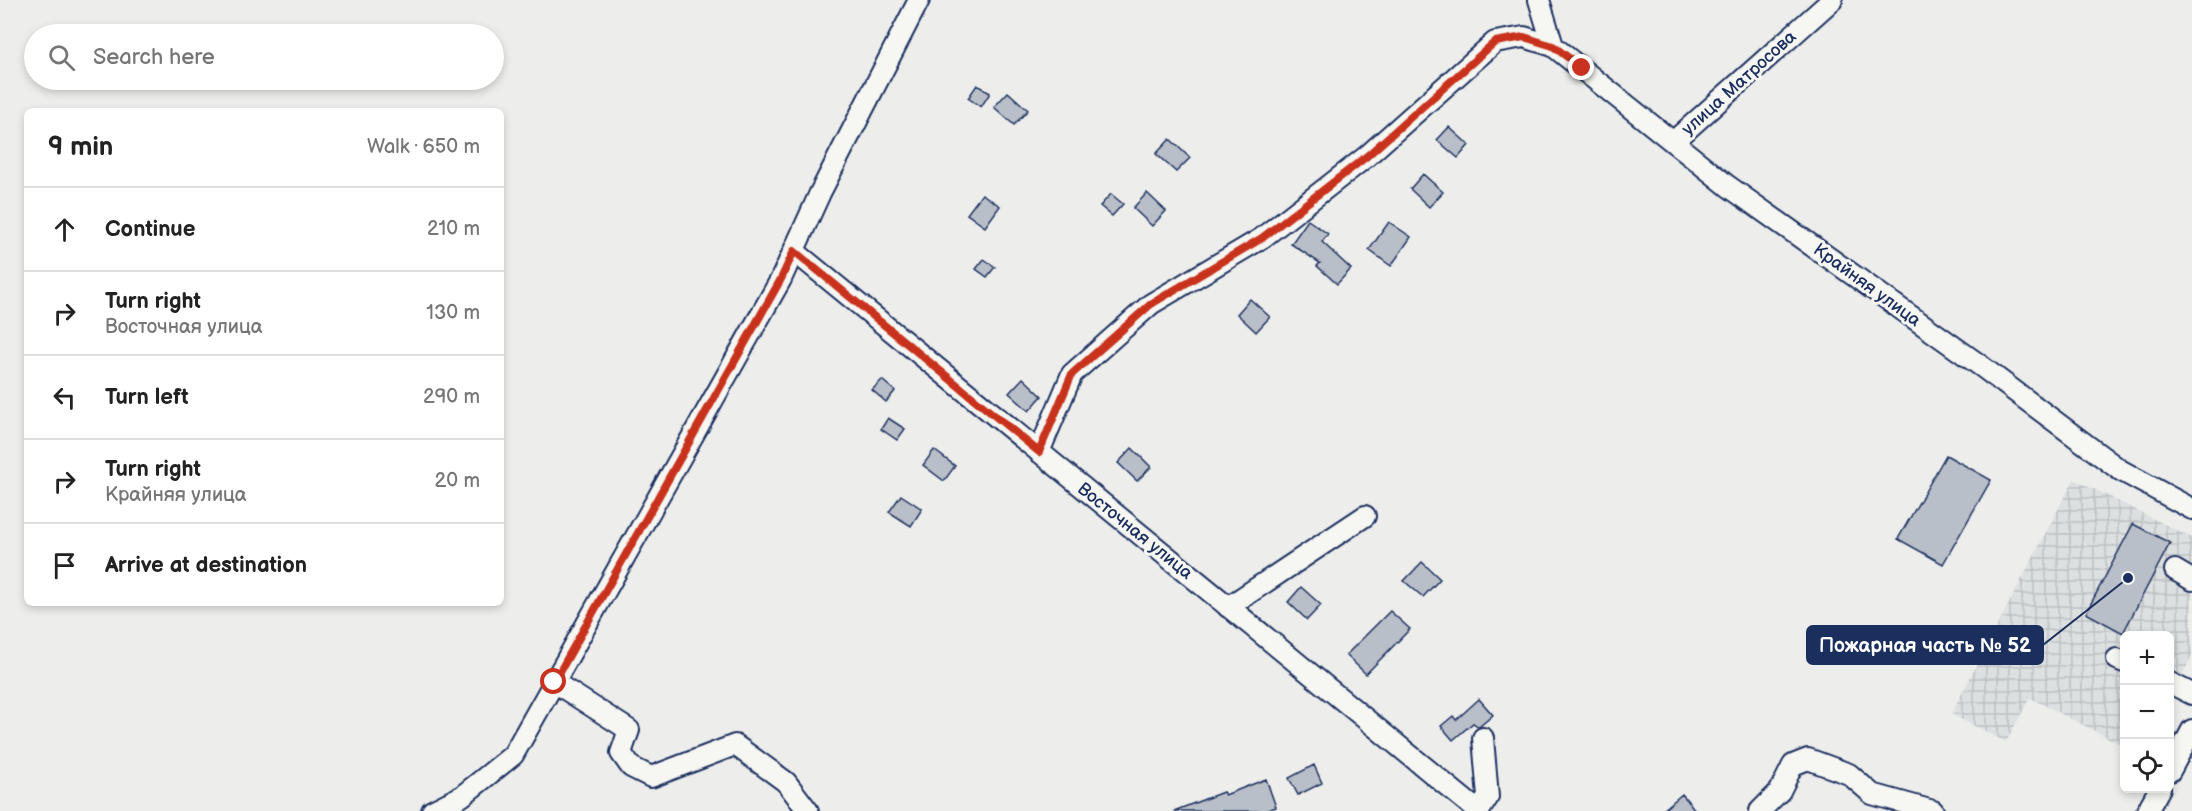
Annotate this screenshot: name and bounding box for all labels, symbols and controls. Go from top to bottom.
search box [24,24,504,90]
street label: улица Матросова [1678,26,1801,140]
icon: search [45,41,78,74]
text: Search here [93,44,215,71]
route end [1568,54,1594,80]
text: 9 min [48,132,113,163]
text: Walk · 650 m [367,135,480,159]
icon: ahead [48,213,81,246]
text: Continue [105,216,195,243]
text: 210 m [427,217,480,241]
street label: Крайняя улица [1809,239,1925,331]
text: Turn right [105,288,201,315]
icon: right [48,297,81,330]
text: 130 m [426,301,480,325]
text: Восточная улица [105,315,263,339]
icon: left [48,381,81,414]
text: Turn left [105,384,189,411]
text: 290 m [423,385,480,409]
text: Turn right [105,456,201,483]
icon: right [48,465,81,498]
text: 20 m [435,469,480,493]
street label: Восточная улица [1073,478,1197,584]
text: Крайняя улица [105,483,247,507]
icon: arrive [48,549,81,582]
text: Arrive at destination [105,552,307,579]
callout: Пожарная часть № 52 [1807,626,2043,664]
map controls [2120,631,2174,793]
button: + [2120,631,2174,685]
text: Пожарная часть № 52 [1819,634,2031,658]
route start [540,668,566,694]
button: − [2120,685,2174,739]
button: locate [2120,739,2174,793]

